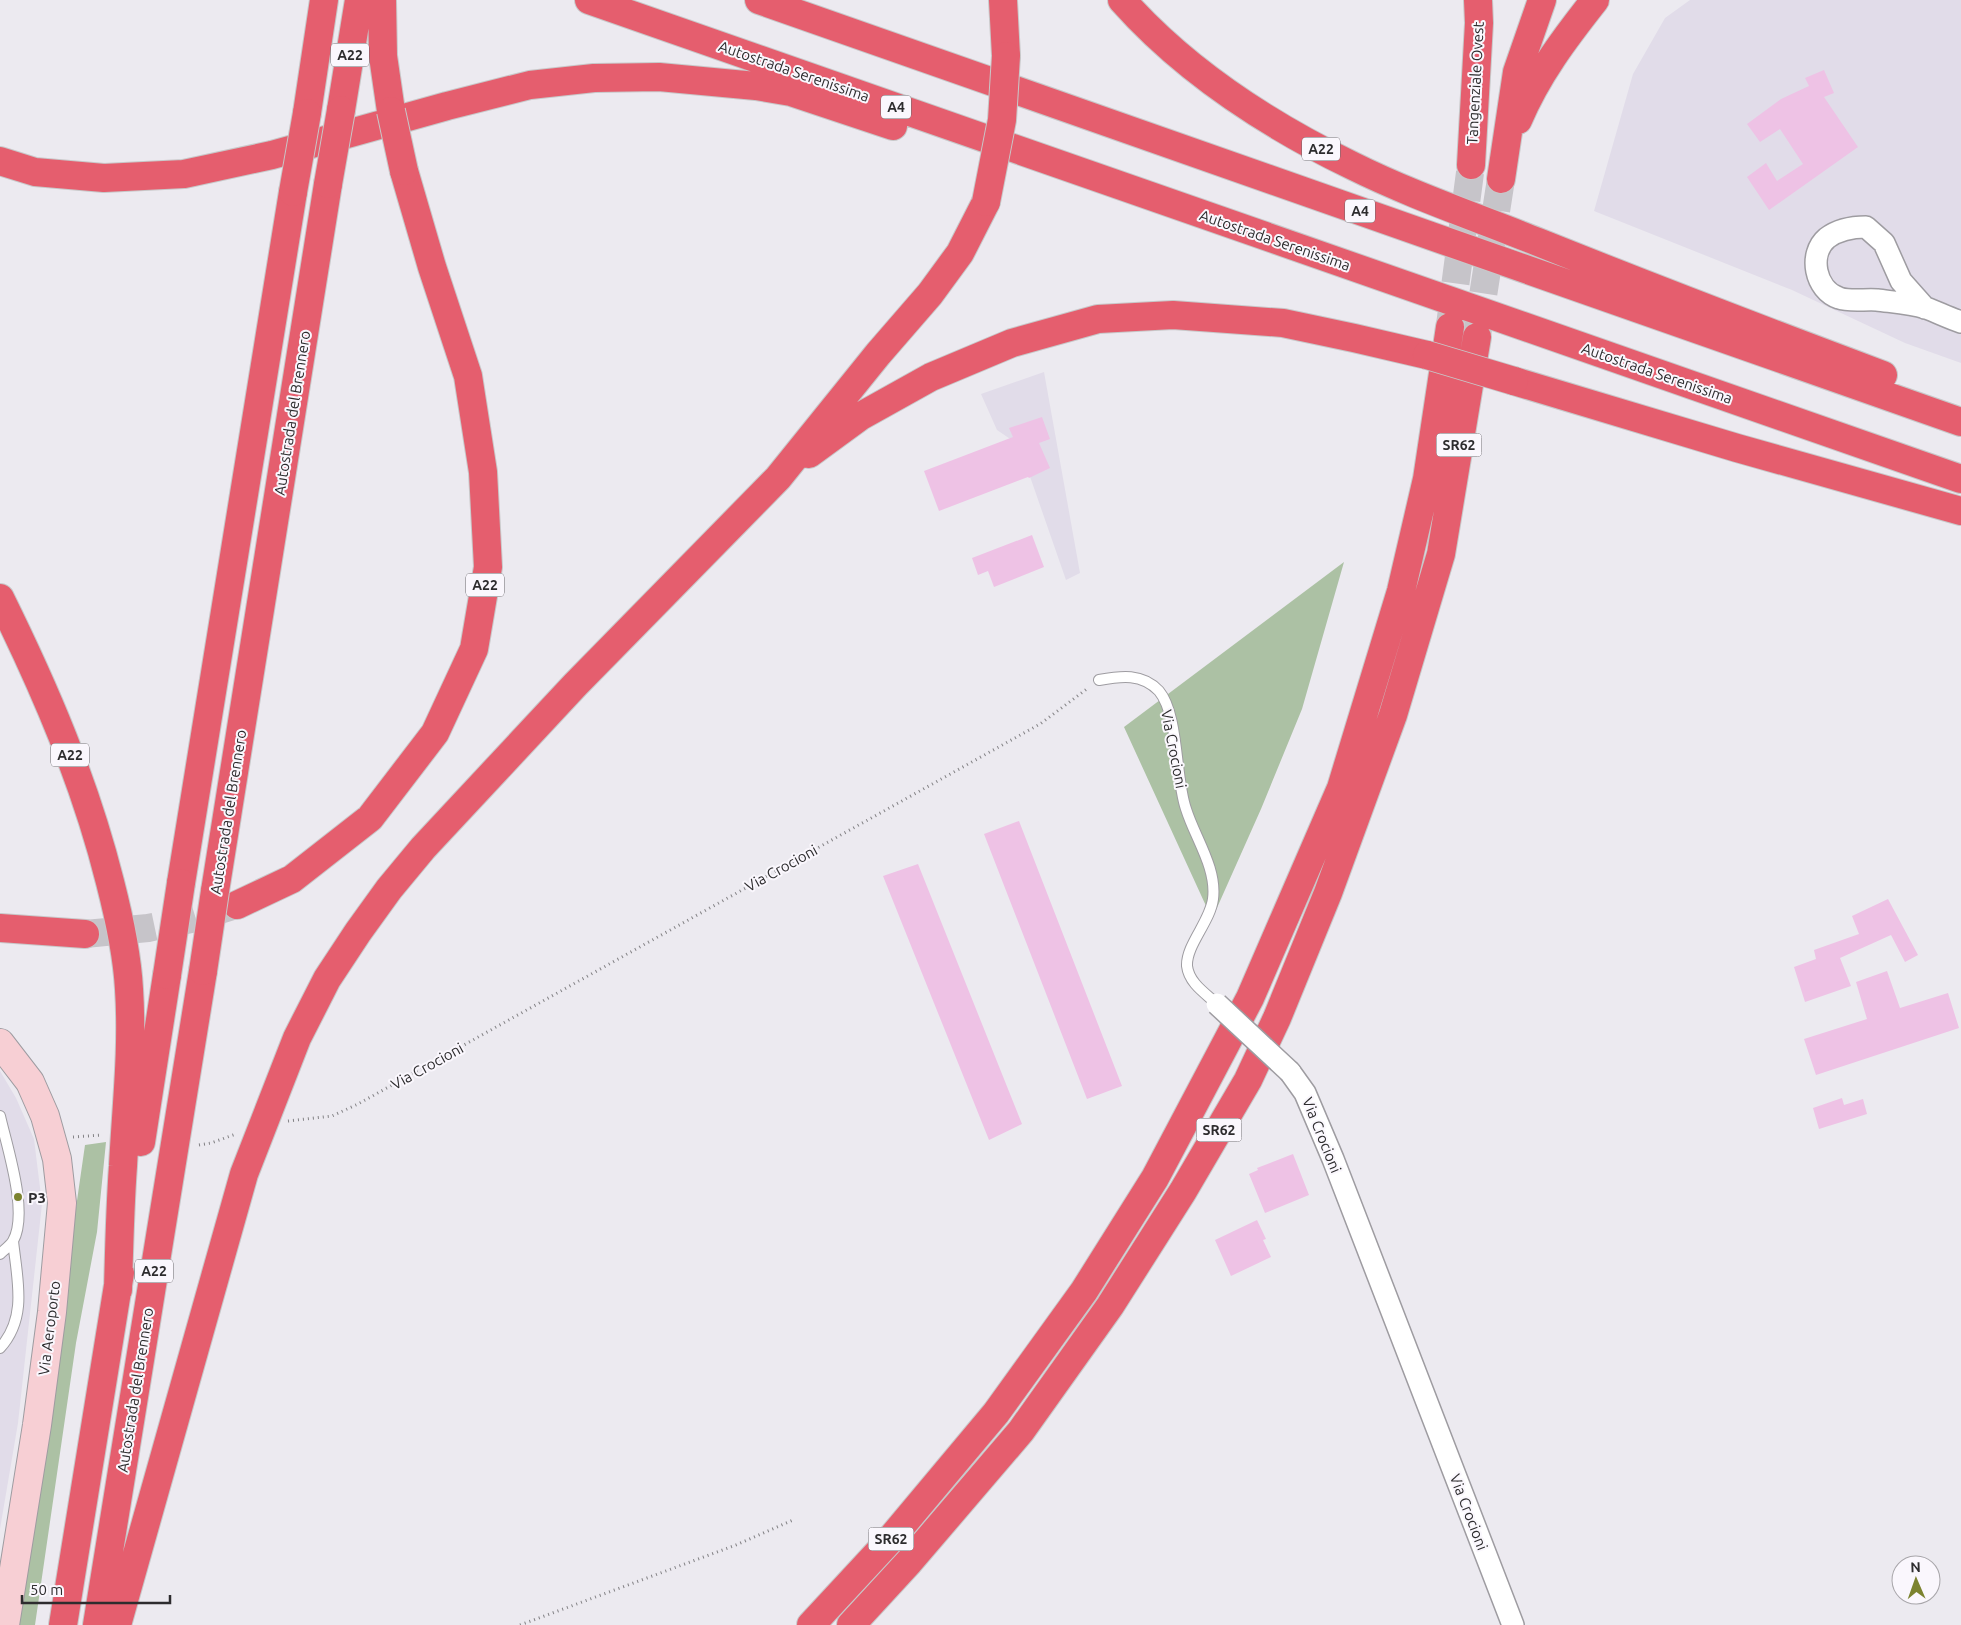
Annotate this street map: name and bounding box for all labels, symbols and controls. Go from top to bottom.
street label: Tangenziale Ovest [1463,21,1487,145]
street label: Autostrada Serenissima [716,37,872,105]
road number: A22 [331,44,369,66]
road number: A4 [881,95,911,118]
road number: A22 [1302,138,1340,160]
road number: A4 [1345,200,1375,222]
street label: Autostrada Serenissima [1197,206,1353,274]
street label: Autostrada del Brennero [271,329,313,497]
street label: Autostrada Serenissima [1579,339,1735,407]
road number: SR62 [1436,434,1482,456]
road number: A22 [466,574,504,596]
street label: Via Crocioni [1158,708,1190,790]
street label: Autostrada del Brennero [207,728,249,896]
road number: A22 [51,744,89,766]
street label: Via Crocioni [742,841,820,895]
street label: Via Crocioni [388,1039,466,1093]
street label: Via Crocioni [1299,1095,1345,1175]
road number: SR62 [1196,1118,1242,1142]
place label: P3 [28,1189,46,1206]
marker: P3 [12,1191,24,1203]
road number: A22 [135,1260,173,1282]
street label: Via Aeroporto [35,1280,63,1376]
street label: Autostrada del Brennero [114,1306,156,1474]
street label: Via Crocioni [1447,1472,1491,1552]
road number: SR62 [868,1528,914,1550]
north arrow [1891,1555,1941,1605]
text: N [1910,1559,1921,1575]
scale bar [22,1572,170,1604]
text: 50 m [30,1581,63,1598]

